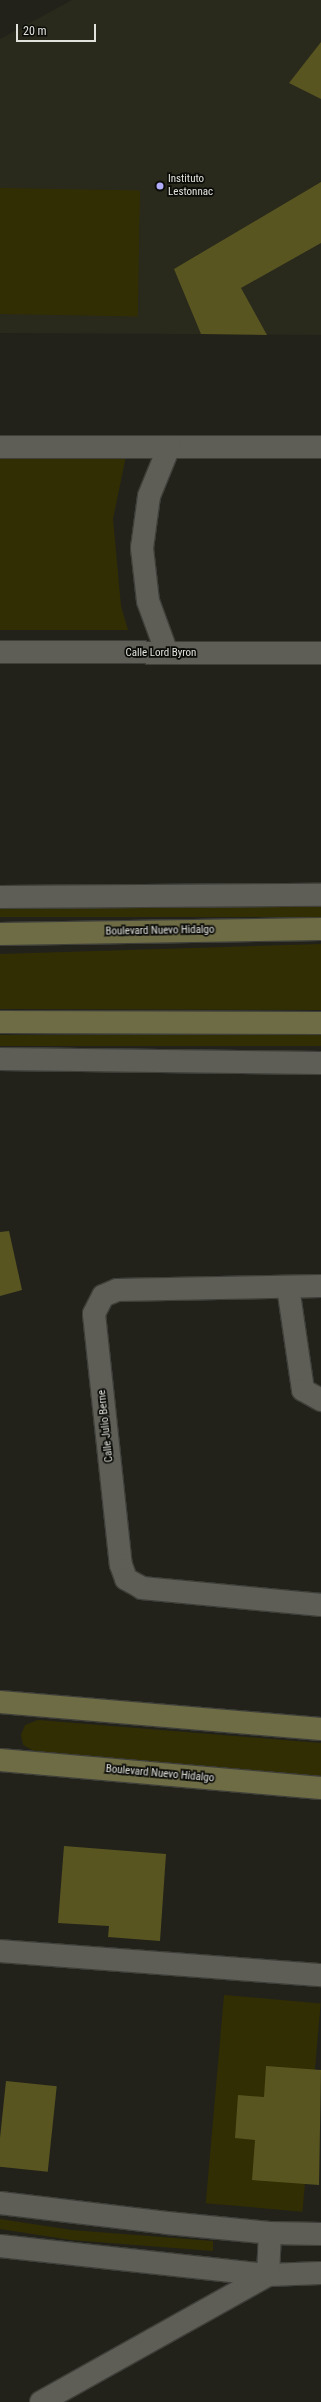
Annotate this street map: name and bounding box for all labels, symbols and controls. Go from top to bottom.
scale bar [18,16,98,42]
text: 20 m [23,24,47,38]
place label: Instituto Lestonnac [168,173,213,199]
marker: Instituto Lestonnac [155,181,165,191]
street label: Calle Lord Byron [126,646,196,660]
street label: Boulevard Nuevo Hidalgo [105,923,215,939]
street label: Calle Julio Berne [96,1389,116,1463]
street label: Boulevard Nuevo Hidalgo [105,1763,215,1785]

